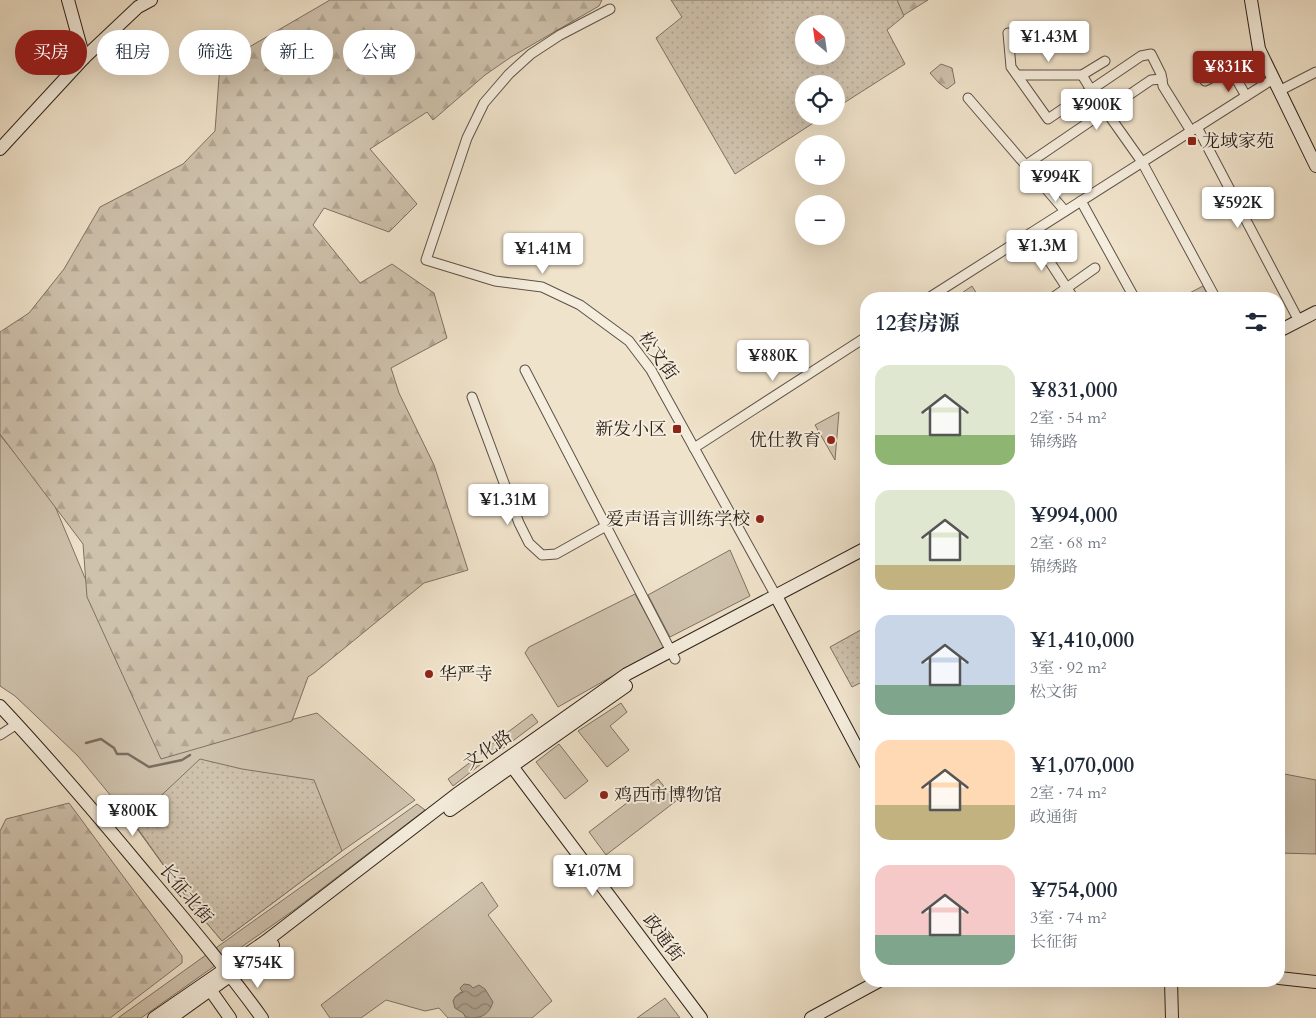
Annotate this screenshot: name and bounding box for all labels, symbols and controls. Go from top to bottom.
north arrow [795,15,845,65]
map controls [795,15,845,245]
pin: ¥1.43M [1008,20,1090,63]
text: ¥1.43M [1020,26,1078,48]
chip: 买房 [15,30,87,75]
chip: 租房 [97,30,169,75]
chip: 筛选 [179,30,251,75]
chip: 新上 [261,30,333,75]
chip: 公寓 [343,30,415,75]
pin: ¥831K [1194,51,1264,93]
text: ¥831K [1204,56,1254,78]
button: locate [795,75,845,125]
pin: ¥900K [1062,88,1132,131]
text: ¥900K [1072,94,1122,116]
place label: 龙域家苑 [1202,129,1274,154]
button: + [795,135,845,185]
marker: 龙域家苑 [1186,135,1198,147]
pin: ¥994K [1021,160,1091,203]
text: ¥994K [1031,166,1081,188]
pin: ¥592K [1203,186,1273,229]
text: ¥592K [1213,192,1263,214]
button: − [795,195,845,245]
pin: ¥1.3M [1007,230,1077,272]
pin: ¥1.41M [502,232,584,275]
text: ¥1.3M [1017,235,1067,257]
text: ¥1.41M [514,238,572,260]
icon: filters [1242,308,1270,336]
text: 12套房源 [875,309,960,338]
street label: 松文街 [632,327,684,385]
pin: ¥880K [738,340,808,382]
text: ¥880K [748,345,798,367]
text: ¥831,000 [1030,376,1117,405]
icon: home [915,385,975,445]
text: 2室 · 54 m² [1030,407,1106,429]
place label: 新发小区 [595,417,667,442]
marker: 新发小区 [671,423,683,435]
place label: 优仕教育 [749,428,821,453]
text: 锦绣路 [1030,431,1078,453]
marker: 优仕教育 [825,434,837,446]
pin: ¥1.31M [467,484,549,526]
text: ¥1.31M [479,489,537,511]
text: ¥994,000 [1030,501,1117,530]
place label: 爱声语言训练学校 [606,507,750,532]
icon: home [915,510,975,570]
marker: 爱声语言训练学校 [754,513,766,525]
text: 2室 · 68 m² [1030,532,1106,554]
text: 锦绣路 [1030,556,1078,578]
text: ¥1,410,000 [1030,626,1134,655]
icon: home [915,635,975,695]
text: 3室 · 92 m² [1030,657,1106,679]
place label: 华严寺 [439,662,493,687]
marker: 华严寺 [423,668,435,680]
text: 松文街 [1030,681,1078,703]
street label: 文化路 [459,724,517,776]
text: ¥1,070,000 [1030,751,1134,780]
icon: home [915,760,975,820]
text: 2室 · 74 m² [1030,782,1106,804]
place label: 鸡西市博物馆 [614,783,722,808]
marker: 鸡西市博物馆 [598,789,610,801]
pin: ¥800K [98,794,168,837]
text: ¥800K [108,800,158,822]
text: 政通街 [1030,806,1078,828]
pin: ¥1.07M [552,854,634,897]
street label: 长征北街 [153,858,219,930]
text: ¥1.07M [564,860,622,882]
text: ¥754,000 [1030,876,1117,905]
icon: home [915,885,975,945]
text: 3室 · 74 m² [1030,907,1106,929]
street label: 政通街 [637,909,689,967]
text: 长征街 [1030,931,1078,953]
pin: ¥754K [223,946,293,989]
text: ¥754K [233,952,283,974]

